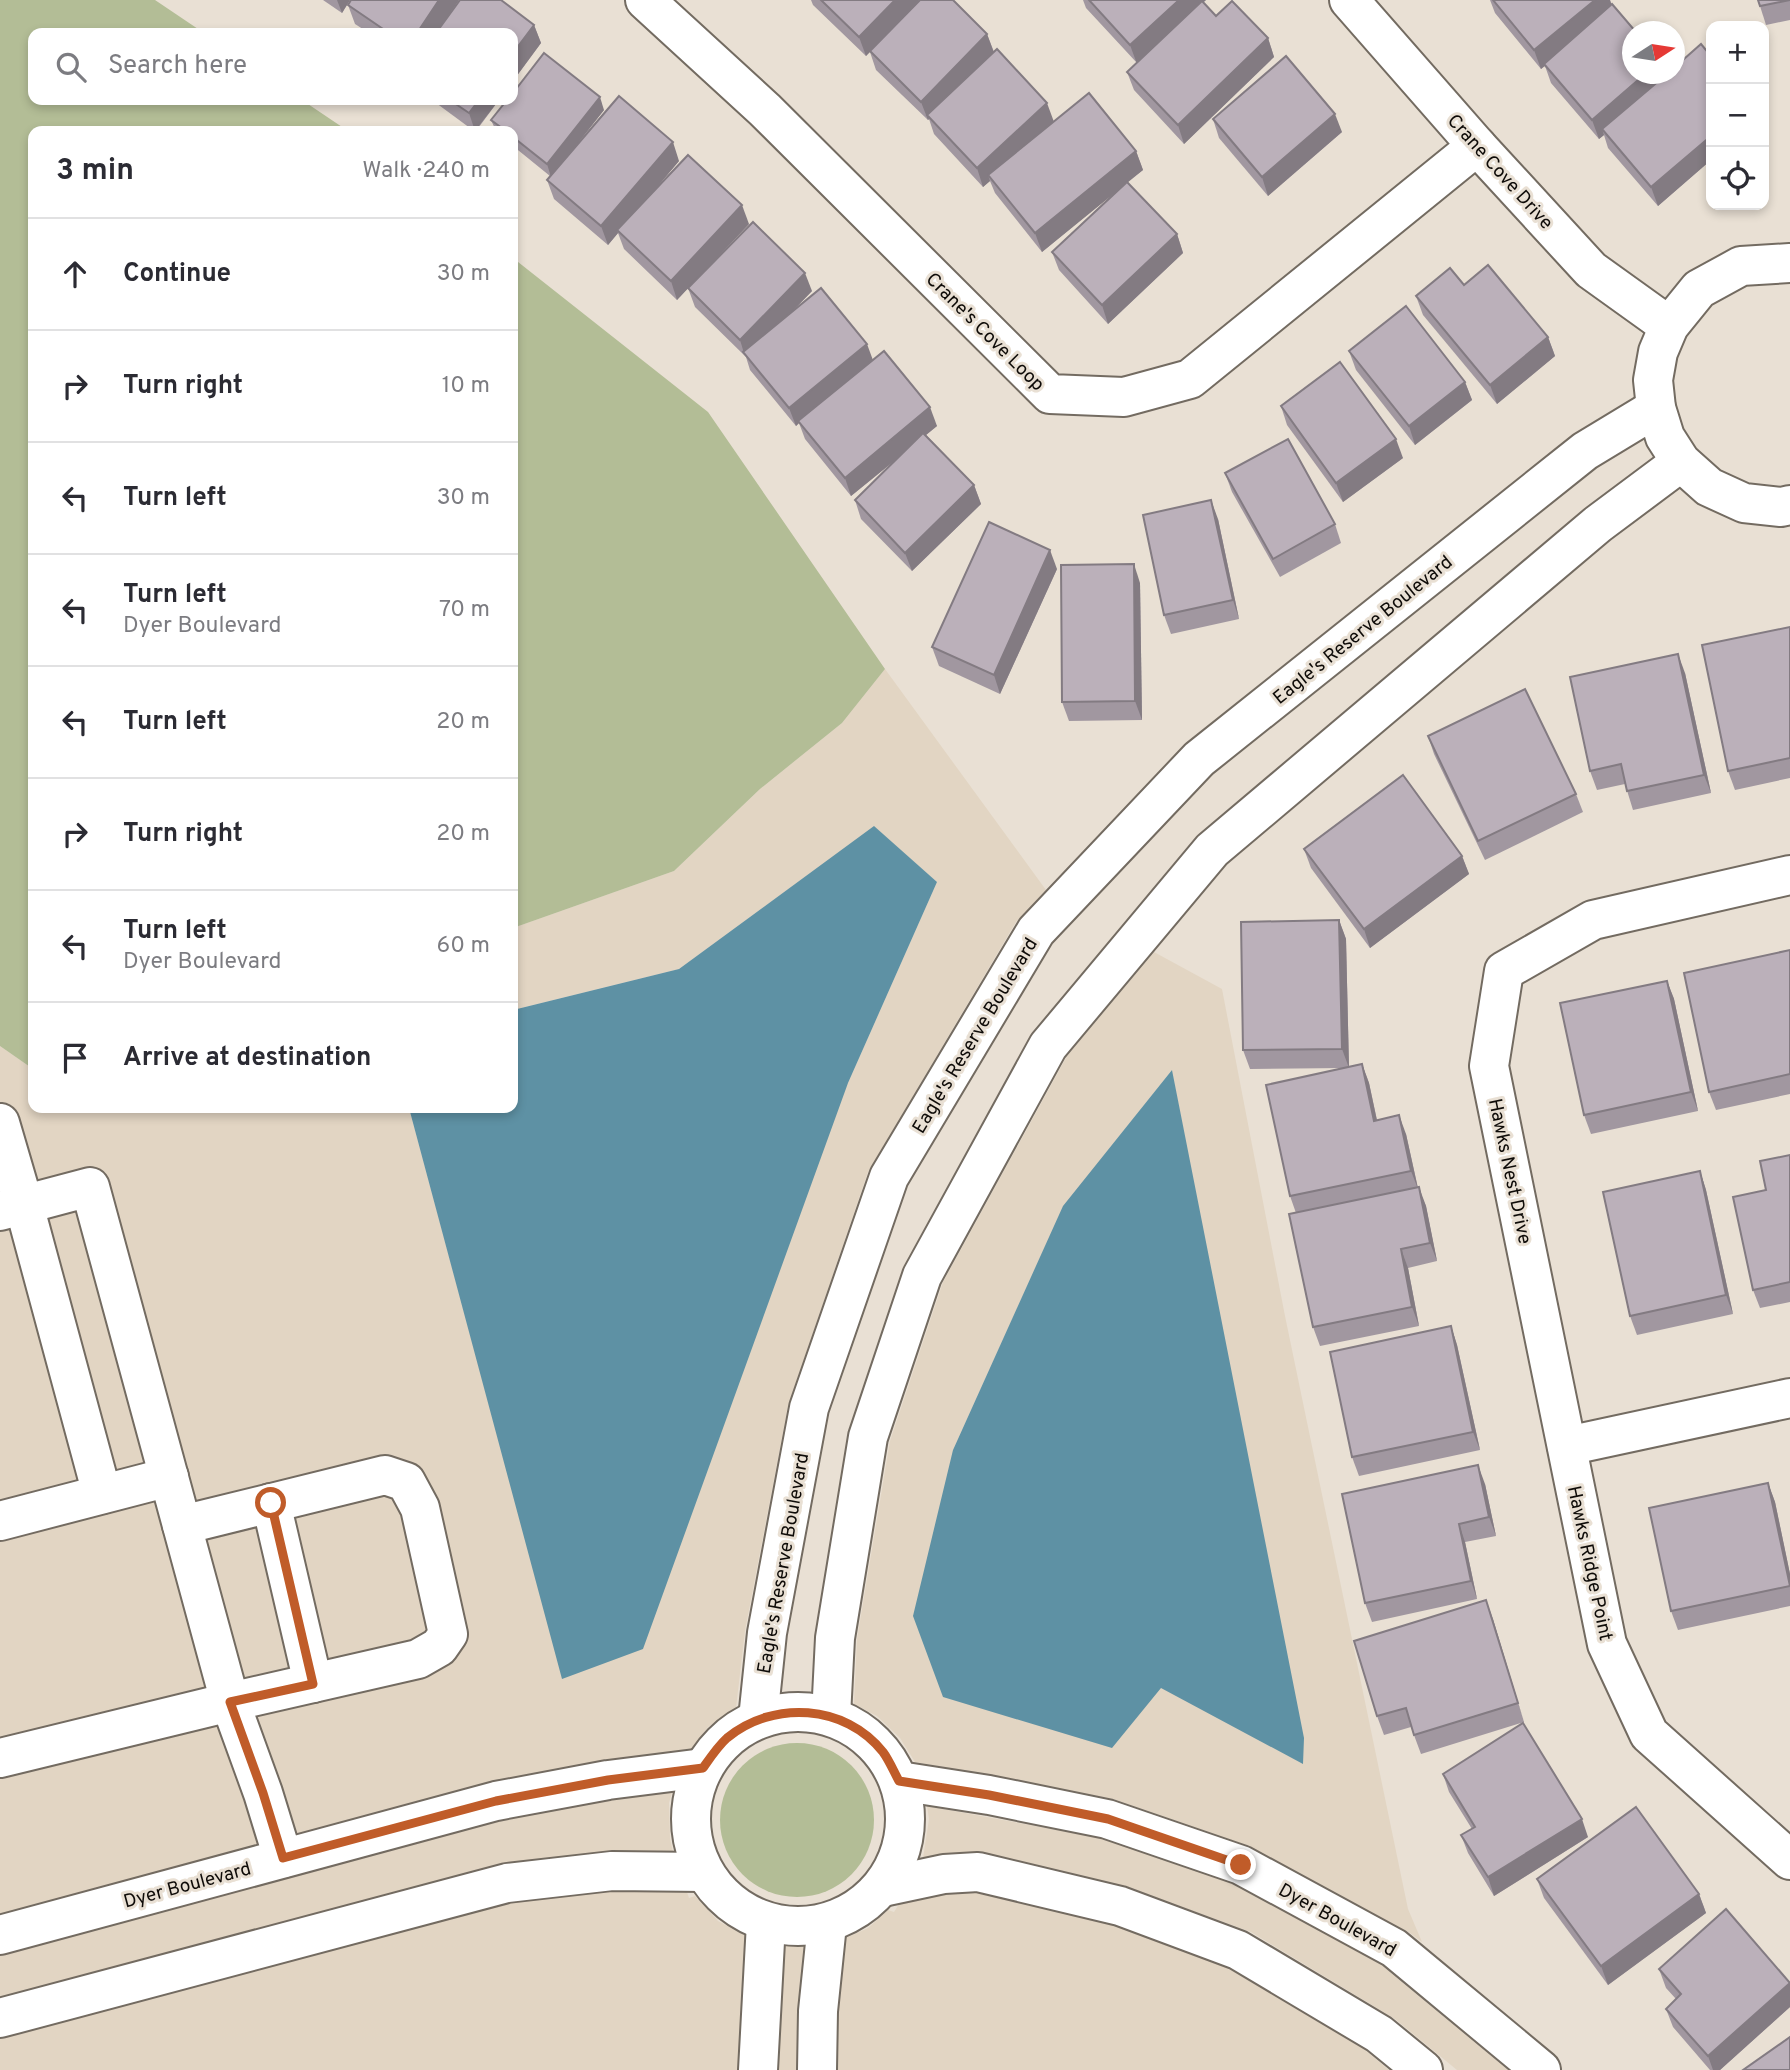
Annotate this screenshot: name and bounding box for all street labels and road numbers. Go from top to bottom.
street label: Crane Cove Drive [1441,110,1558,235]
street label: Crane's Cove Loop [920,268,1049,397]
street label: Eagle's Reserve Boulevard [1269,551,1458,710]
street label: Eagle's Reserve Boulevard [908,934,1044,1138]
street label: Hawks Nest Drive [1482,1096,1536,1246]
street label: Eagle's Reserve Boulevard [753,1451,815,1676]
street label: Hawks Ridge Point [1561,1484,1617,1643]
street label: Dyer Boulevard [121,1857,254,1914]
street label: Dyer Boulevard [1274,1879,1400,1963]

